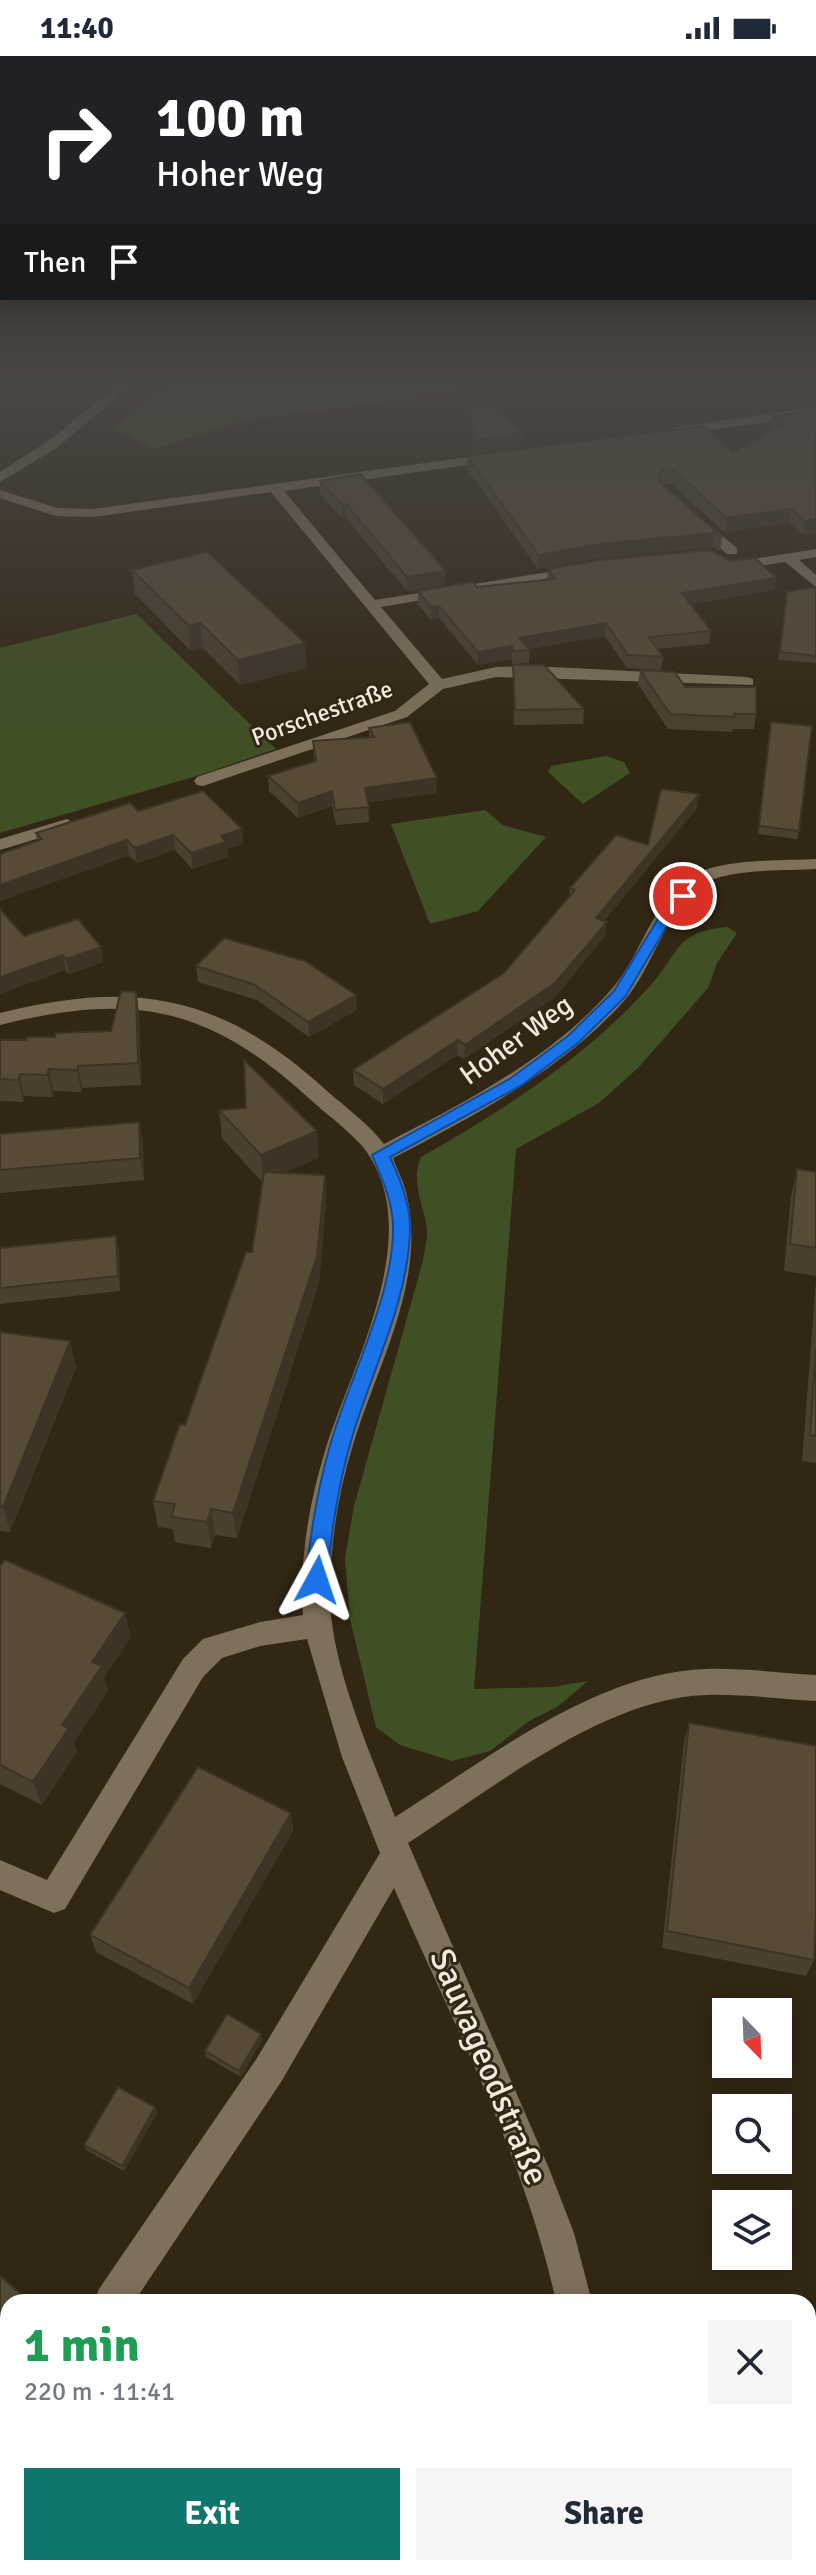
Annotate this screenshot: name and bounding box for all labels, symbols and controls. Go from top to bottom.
text: 11:40 [40,10,114,47]
text: 100 m [156,83,304,152]
icon: right [24,88,128,192]
text: Hoher Weg [156,152,324,197]
icon: arrive [102,240,146,284]
text: Then [24,244,86,281]
street label: Porschestraße [247,674,397,752]
pin [649,862,717,930]
icon: arrive [661,874,705,918]
street label: Hoher Weg [453,988,579,1092]
position arrow [275,1538,359,1622]
street label: Sauvageodstraße [420,1943,558,2191]
north arrow [712,1998,792,2078]
map controls [712,1998,792,2270]
button: search [712,2094,792,2174]
button: layers [712,2190,792,2270]
text: 1 min [24,2316,140,2375]
button: close [708,2320,792,2404]
text: 220 m · 11:41 [24,2376,175,2408]
button: Exit [24,2468,400,2560]
button: Share [416,2468,792,2560]

